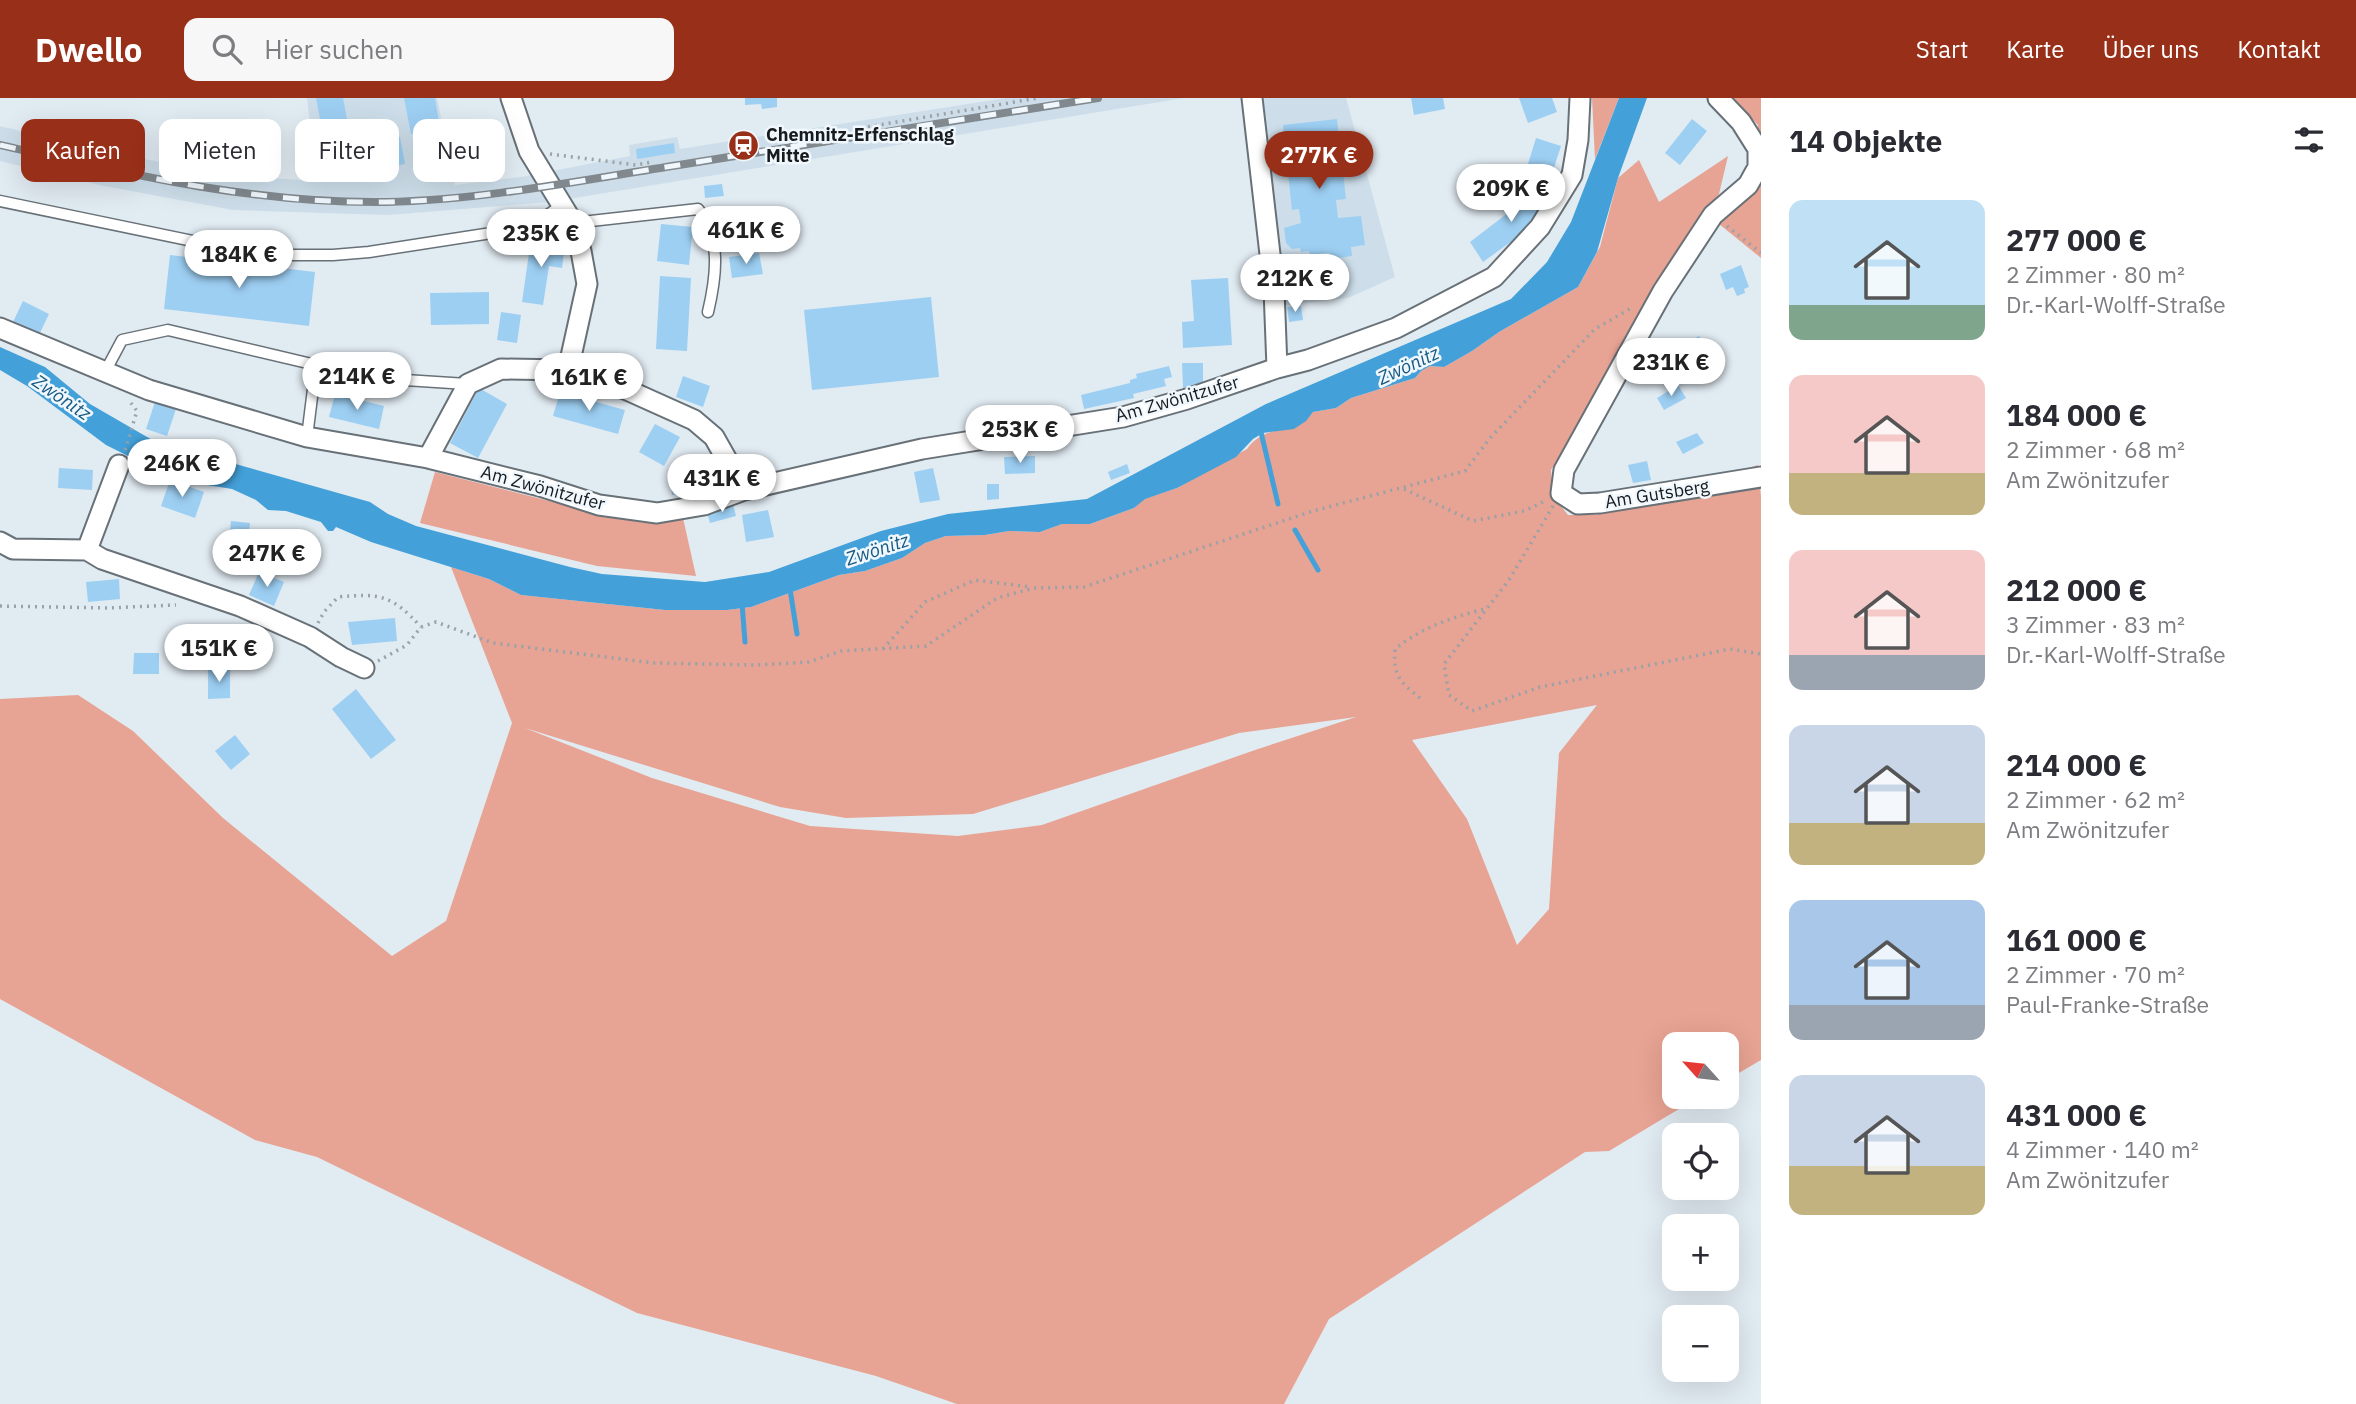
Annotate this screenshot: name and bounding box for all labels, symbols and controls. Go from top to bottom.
search box [184,18,674,81]
text: Dwello [35,28,142,71]
icon: search [208,30,246,68]
text: Hier suchen [264,32,403,66]
text: Start [1916,33,1968,65]
text: Karte [2006,33,2064,65]
text: Über uns [2102,33,2199,65]
text: Kontakt [2237,33,2321,65]
chip: Kaufen [21,119,145,182]
chip: Mieten [159,119,281,182]
chip: Filter [295,119,399,182]
chip: Neu [413,119,505,182]
text: 14 Objekte [1789,121,1942,160]
icon: filters [2290,121,2328,159]
place label: Chemnitz-Erfenschlag Mitte [766,123,954,167]
station icon: Chemnitz-Erfenschlag Mitte [726,128,760,162]
pin: 277K € [1262,132,1376,191]
text: 277K € [1280,139,1358,169]
pin: 209K € [1454,164,1568,224]
text: 209K € [1472,172,1550,202]
pin: 461K € [689,206,803,266]
pin: 235K € [484,209,598,269]
text: 461K € [707,214,785,244]
text: 235K € [502,217,580,247]
text: 277 000 € [2006,220,2147,259]
icon: home [1845,228,1929,312]
pin: 184K € [182,230,296,290]
text: 184K € [200,238,278,268]
pin: 212K € [1238,254,1352,314]
text: 2 Zimmer · 80 m² [2006,259,2185,289]
text: 212K € [1256,262,1334,292]
text: Dr.-Karl-Wolff-Straße [2006,289,2226,319]
pin: 231K € [1614,338,1728,398]
water label: Zwönitz [1372,340,1443,390]
text: 231K € [1632,346,1710,376]
pin: 214K € [300,352,414,412]
pin: 161K € [532,354,646,413]
text: 214K € [318,360,396,390]
text: 161K € [550,361,628,391]
water label: Zwönitz [27,368,96,425]
street label: Am Zwönitzufer [1112,370,1242,427]
text: 184 000 € [2006,395,2147,434]
icon: home [1845,403,1929,487]
pin: 253K € [963,406,1077,465]
text: 253K € [981,413,1059,443]
text: 2 Zimmer · 68 m² [2006,434,2185,464]
pin: 246K € [125,440,239,499]
text: 246K € [143,447,221,477]
pin: 431K € [665,454,779,514]
street label: Am Zwönitzufer [479,460,608,515]
text: 431K € [683,462,761,492]
text: Am Zwönitzufer [2006,464,2169,494]
street label: Am Gutsberg [1603,474,1711,513]
water label: Zwönitz [841,527,912,571]
pin: 247K € [210,530,324,589]
text: 247K € [228,537,306,567]
text: 212 000 € [2006,570,2147,609]
icon: home [1845,578,1929,662]
text: 3 Zimmer · 83 m² [2006,609,2185,639]
pin: 151K € [162,624,276,684]
text: 151K € [180,632,258,662]
text: Dr.-Karl-Wolff-Straße [2006,639,2226,669]
text: 214 000 € [2006,745,2147,784]
icon: home [1845,753,1929,837]
text: 2 Zimmer · 62 m² [2006,784,2185,814]
text: Am Zwönitzufer [2006,814,2169,844]
text: 161 000 € [2006,920,2147,959]
icon: home [1845,928,1929,1012]
text: 2 Zimmer · 70 m² [2006,959,2185,989]
text: Paul-Franke-Straße [2006,989,2209,1019]
north arrow [1662,1032,1740,1110]
map controls [1662,1032,1739,1382]
text: 431 000 € [2006,1095,2147,1134]
icon: home [1845,1103,1929,1187]
button: locate [1662,1123,1739,1200]
text: 4 Zimmer · 140 m² [2006,1134,2199,1164]
text: Am Zwönitzufer [2006,1164,2169,1194]
button: + [1662,1214,1739,1291]
button: − [1662,1305,1739,1382]

